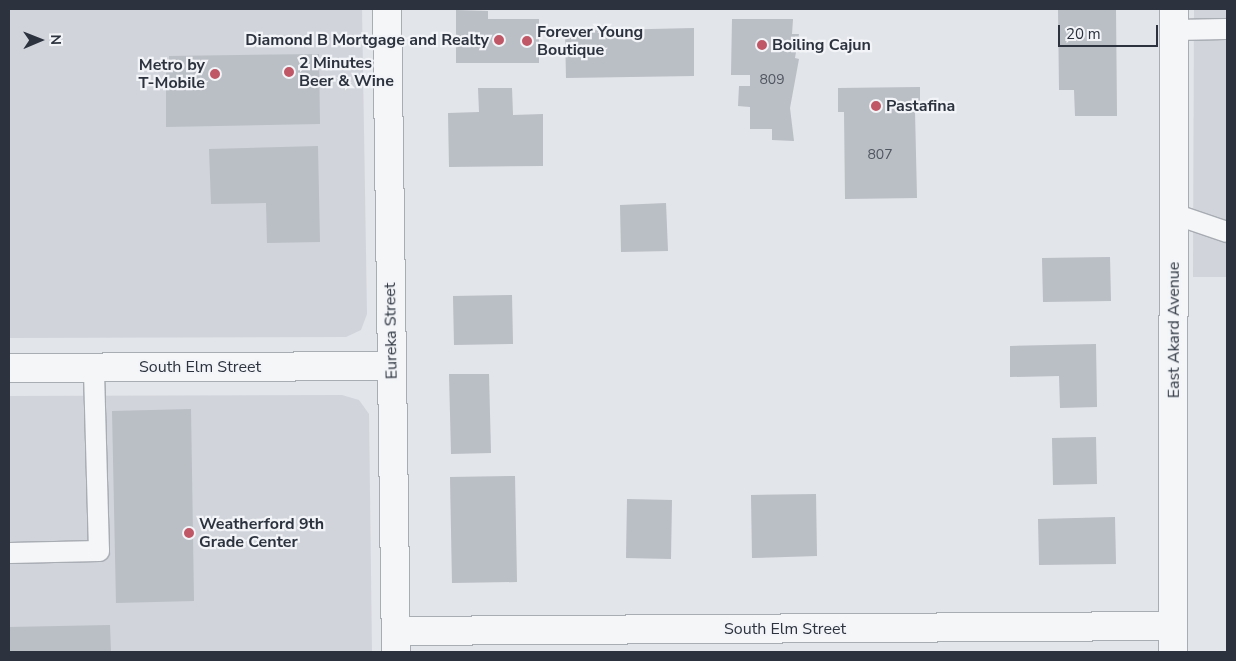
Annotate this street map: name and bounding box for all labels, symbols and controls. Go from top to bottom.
north arrow [15,15,65,65]
scale bar [1061,15,1161,47]
place label: Forever Young Boutique [537,22,643,60]
text: 20 m [1066,24,1101,44]
place label: Diamond B Mortgage and Realty [245,30,489,50]
text: N [46,34,65,45]
marker: Diamond B Mortgage and Realty [493,34,505,46]
marker: Forever Young Boutique [521,35,533,47]
place label: Boiling Cajun [772,35,871,55]
marker: Boiling Cajun [756,39,768,51]
place label: 2 Minutes Beer & Wine [299,53,394,91]
place label: Metro by T-Mobile [138,55,205,93]
marker: 2 Minutes Beer & Wine [283,66,295,78]
marker: Metro by T-Mobile [209,68,221,80]
house number: 809 [759,72,785,88]
place label: Pastafina [886,96,955,116]
marker: Pastafina [870,100,882,112]
house number: 807 [867,147,893,163]
street label: East Akard Avenue [1164,262,1184,398]
street label: Eureka Street [381,283,401,379]
street label: South Elm Street [139,357,261,377]
place label: Weatherford 9th Grade Center [199,514,324,552]
marker: Weatherford 9th Grade Center [183,527,195,539]
street label: South Elm Street [724,619,846,639]

